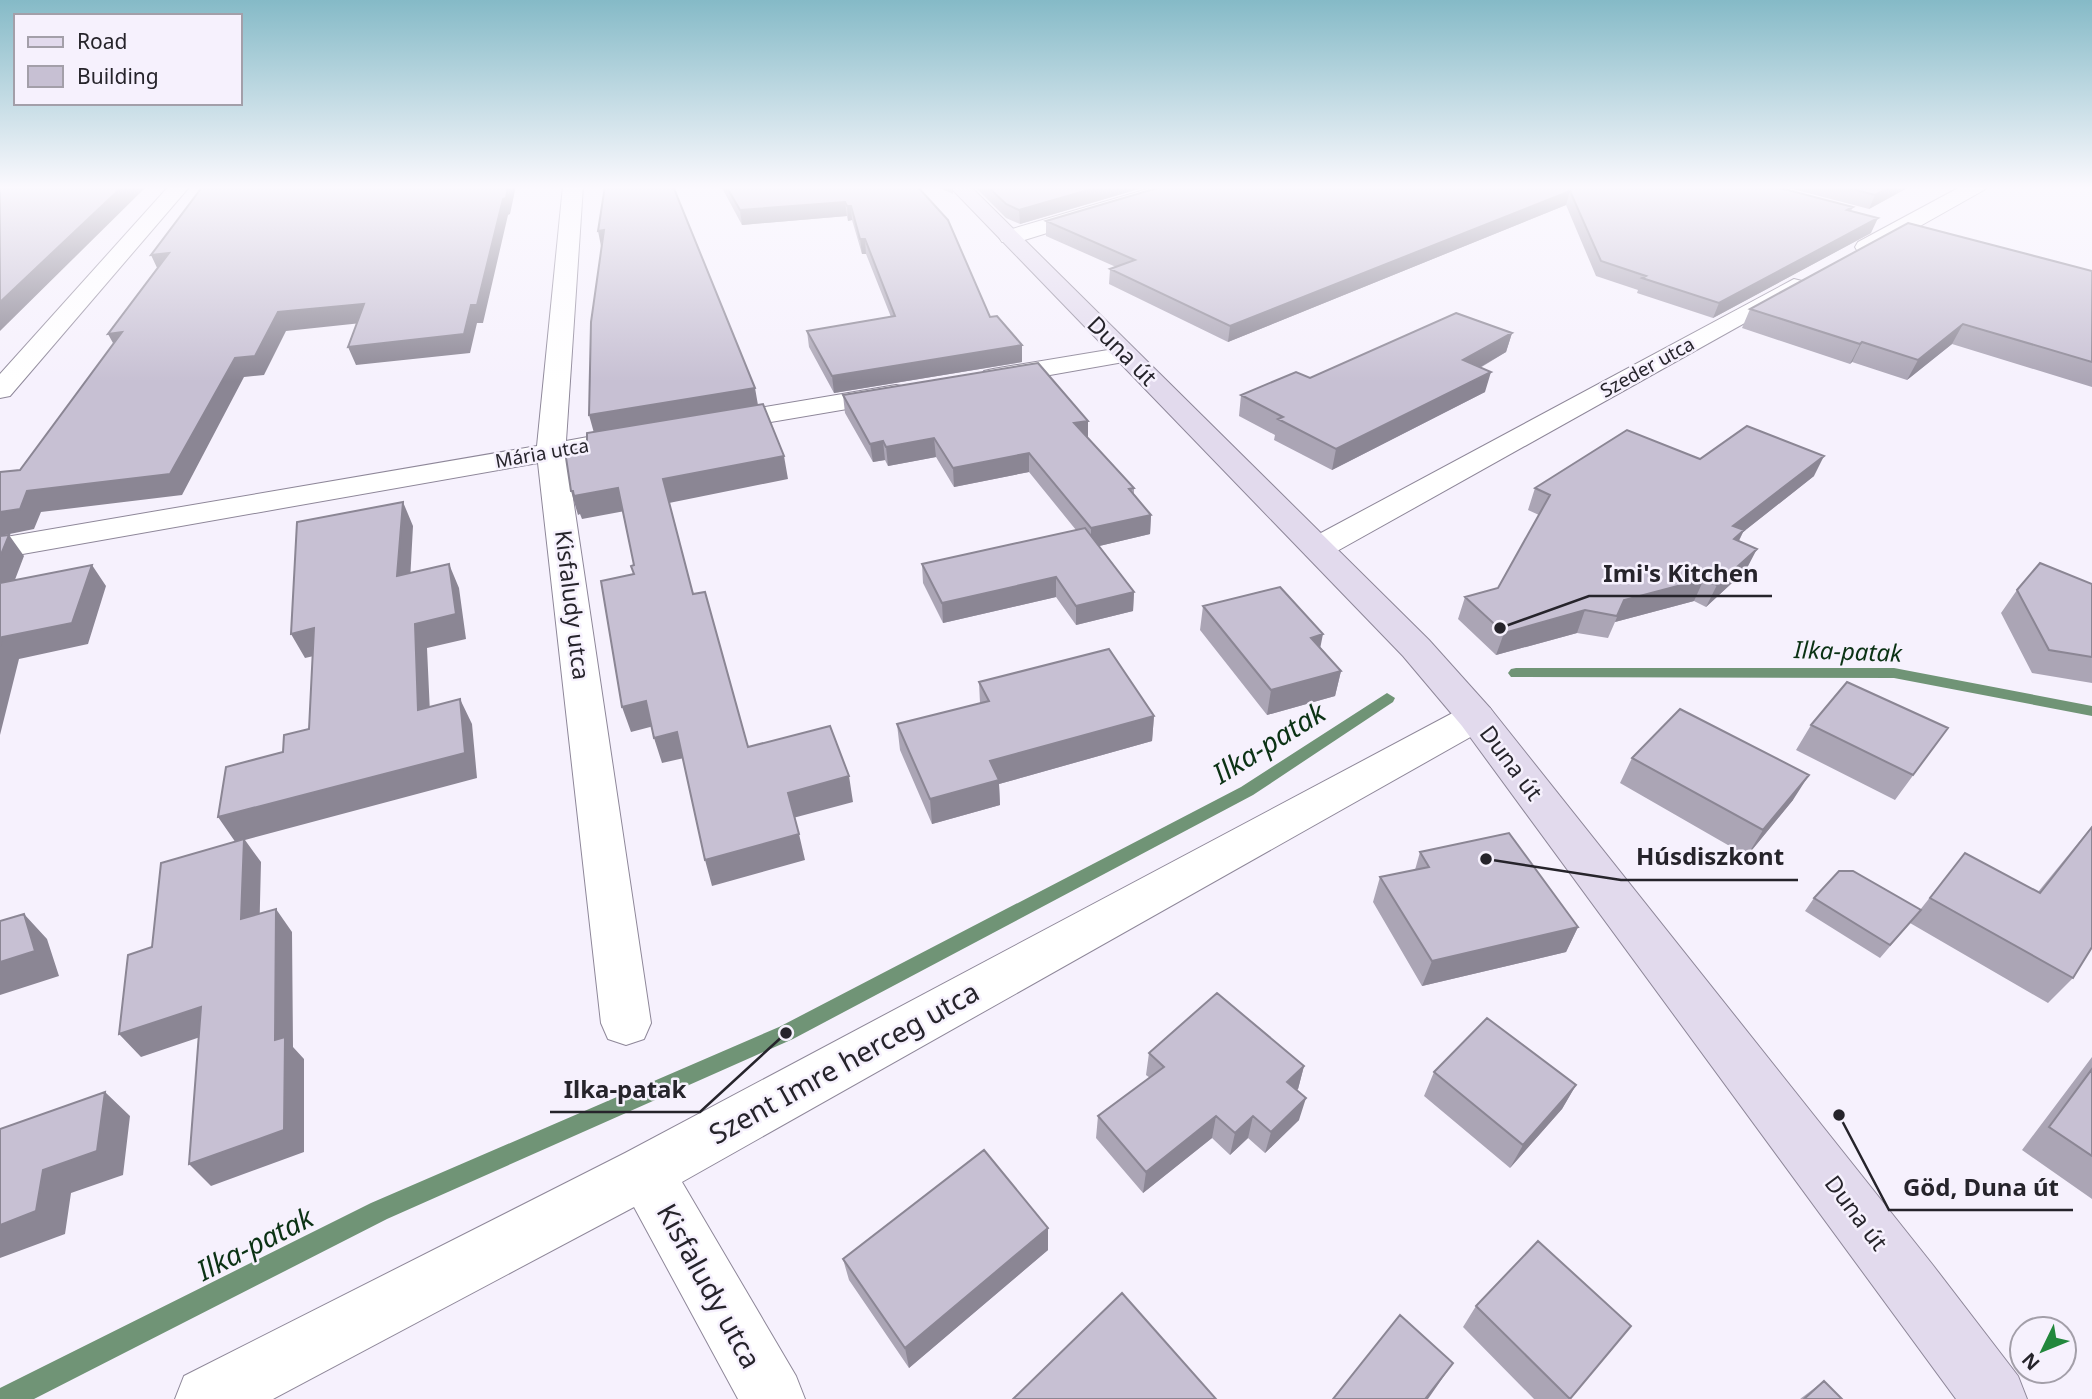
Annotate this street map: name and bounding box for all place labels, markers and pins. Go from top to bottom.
callout: Imi's Kitchen [1589,551,1772,596]
callout: Húsdiszkont [1621,835,1798,880]
callout: Ilka-patak [550,1067,700,1112]
callout: Göd, Duna út [1889,1165,2073,1210]

